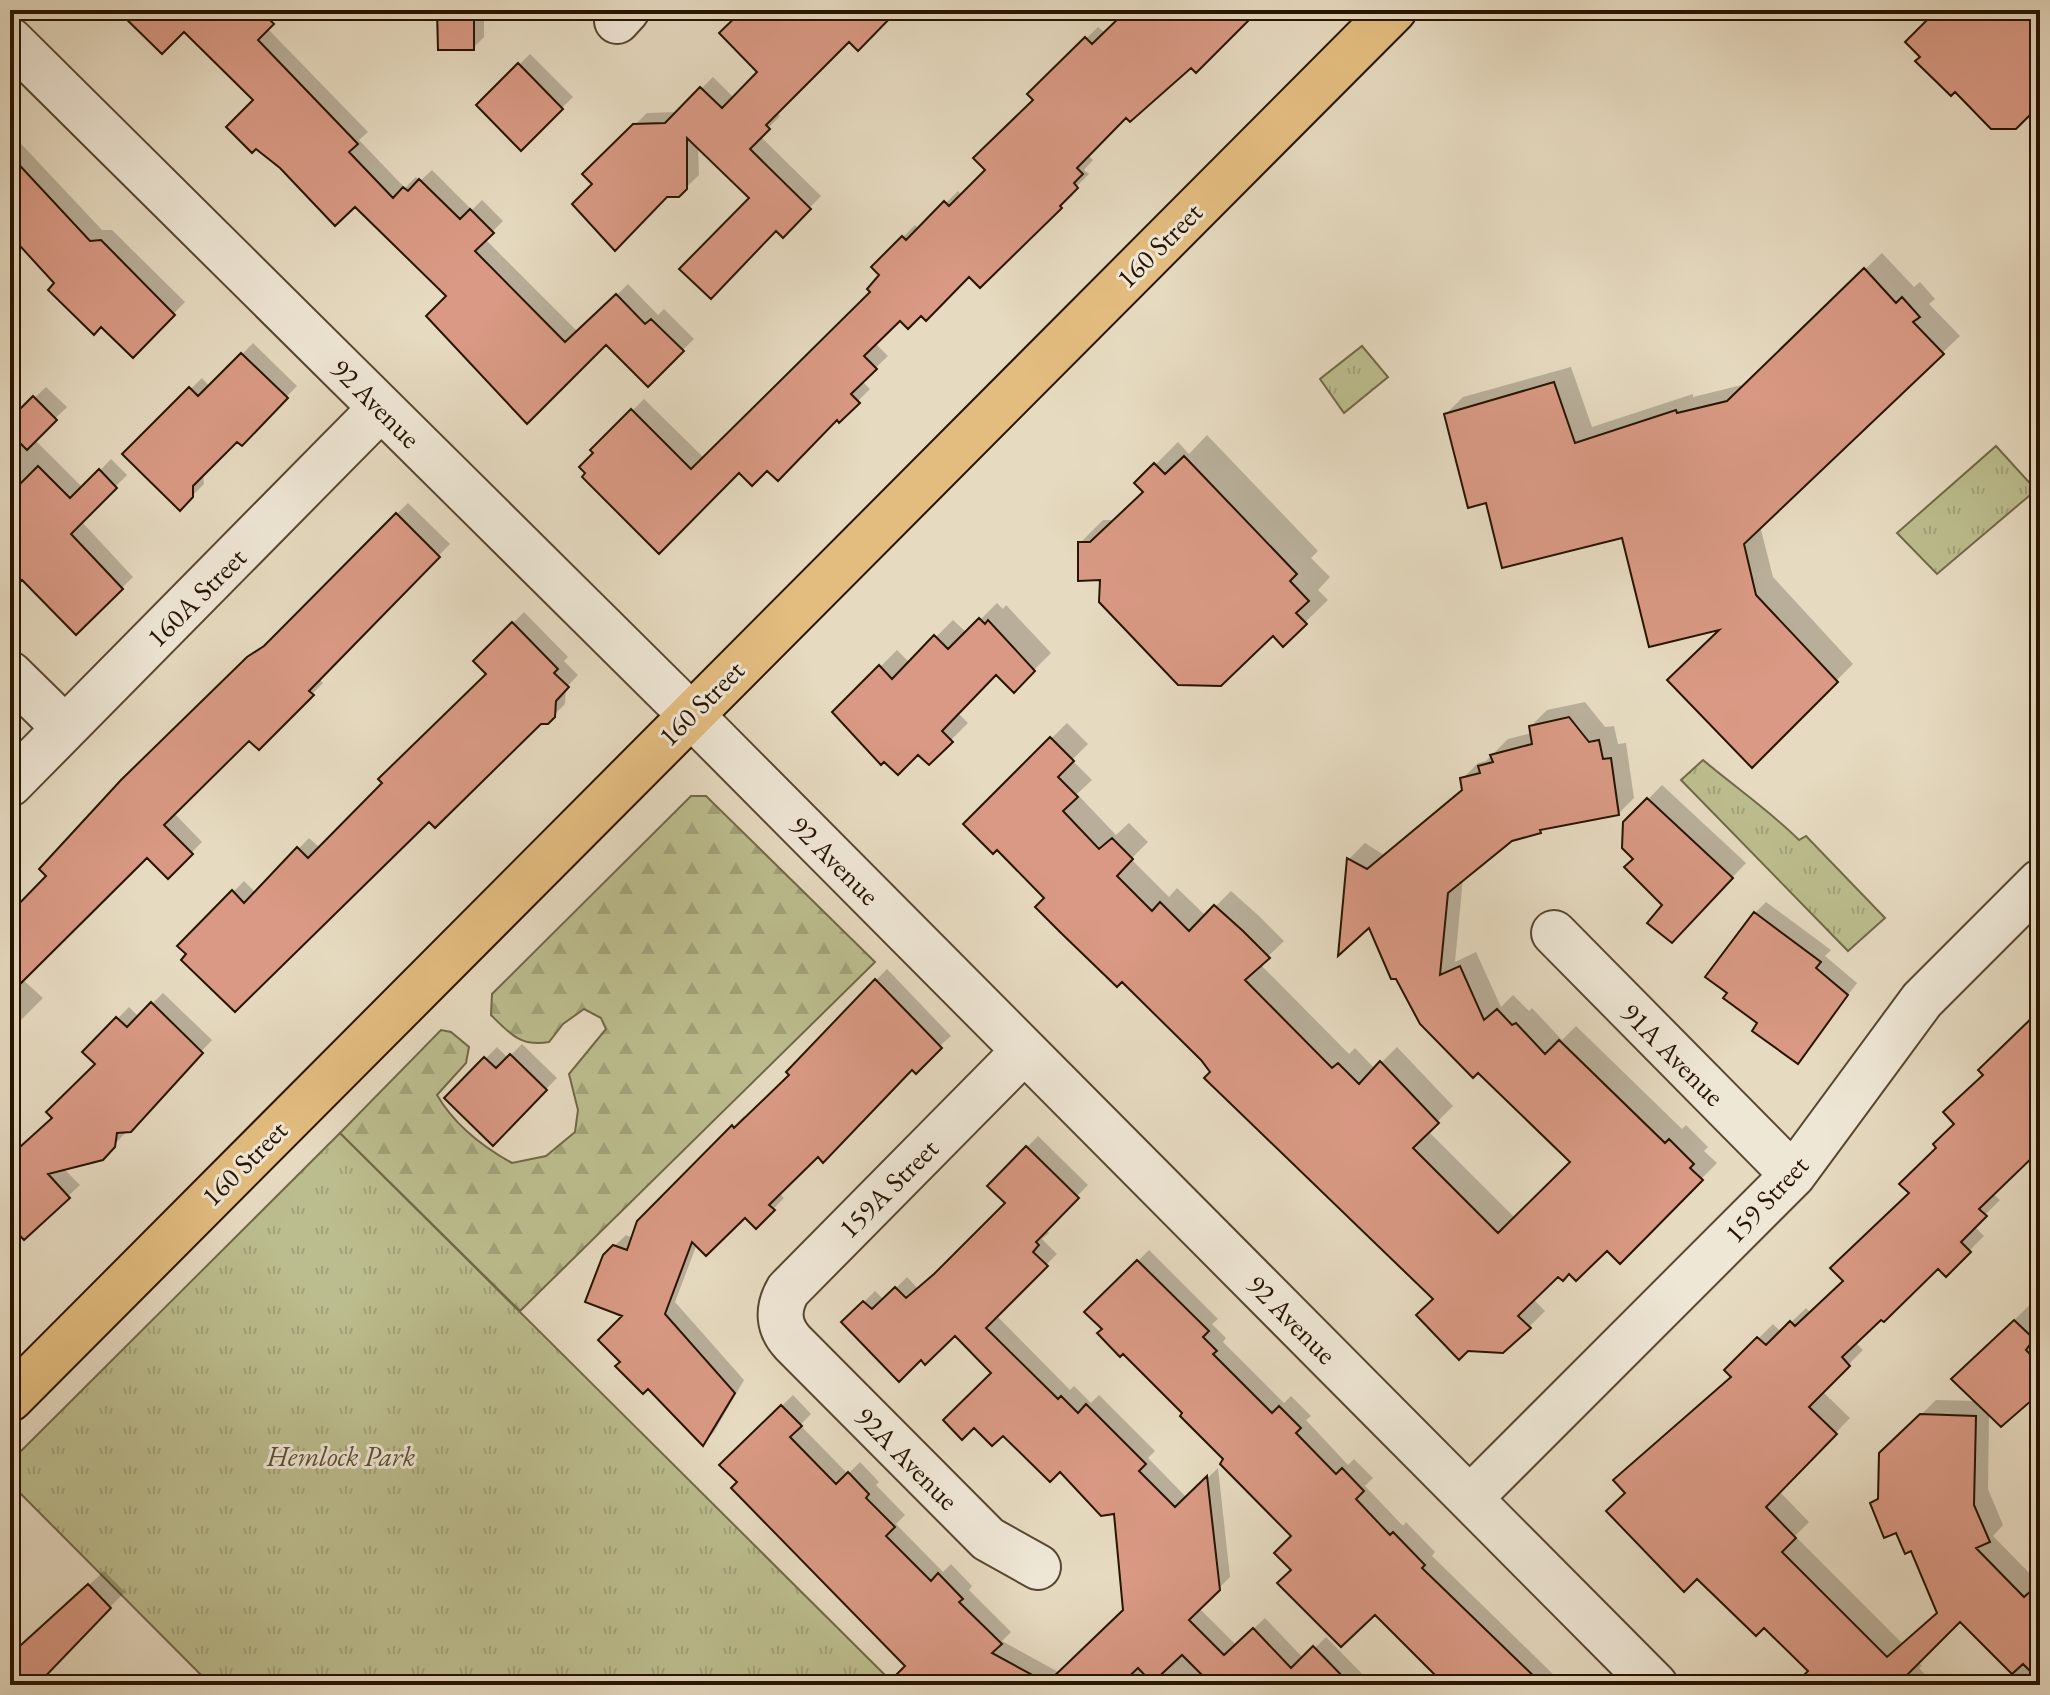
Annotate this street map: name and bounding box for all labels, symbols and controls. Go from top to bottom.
street label: 160 Street [1108,194,1210,296]
street label: 92 Avenue [323,350,429,456]
street label: 160A Street [138,539,254,655]
street label: 160 Street [650,652,752,754]
street label: 92 Avenue [782,807,888,913]
street label: 91A Avenue [1614,995,1733,1114]
street label: 160 Street [193,1112,295,1214]
street label: 159A Street [830,1130,946,1246]
street label: 159 Street [1716,1147,1816,1251]
street label: 92 Avenue [1239,1266,1345,1372]
street label: 92A Avenue [848,1399,967,1518]
park label: Hemlock Park [266,1438,415,1474]

